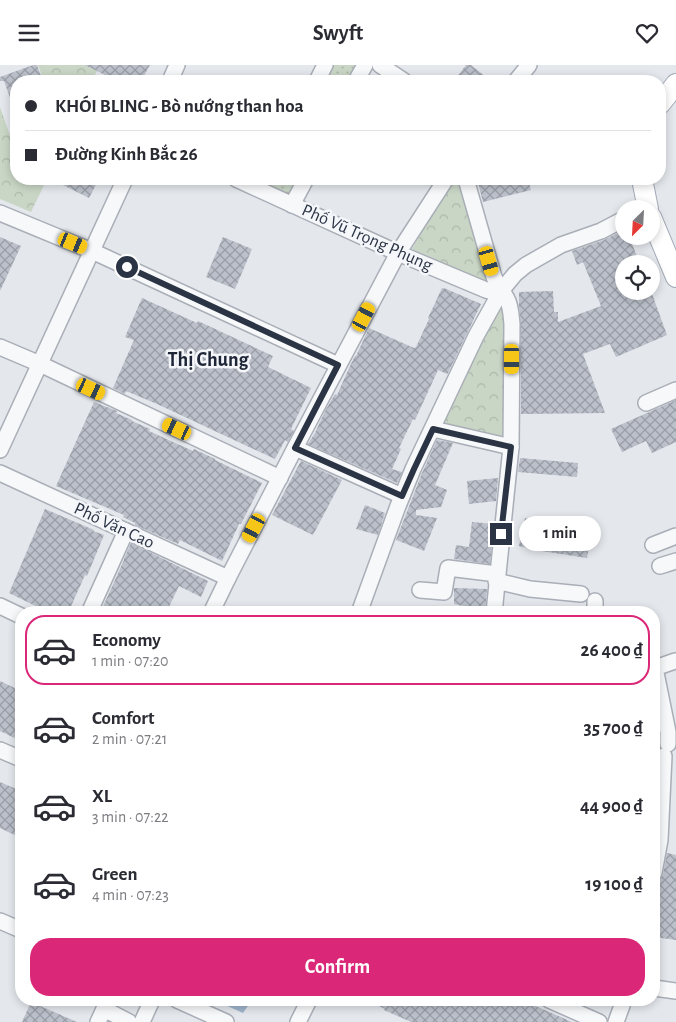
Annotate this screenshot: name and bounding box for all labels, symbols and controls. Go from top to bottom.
icon: menu [15,19,43,47]
icon: heart [633,19,661,47]
text: Swyft [313,22,363,44]
text: KHÓI BLING - Bò nướng than hoa [55,97,304,116]
text: Đường Kinh Bắc 26 [55,145,198,164]
street label: Phố Vũ Trọng Phụng [299,200,436,275]
north arrow [615,200,660,245]
map controls [615,200,660,300]
car [56,230,89,256]
car [477,245,500,277]
button: locate [615,255,660,300]
route start [116,256,138,278]
car [350,300,377,334]
car [504,344,519,374]
district label: Thị Chung [167,350,250,370]
car [74,376,107,402]
car [160,416,193,442]
street label: Phố Văn Cao [71,499,158,553]
car [240,511,267,545]
callout: 1 min [518,517,601,551]
route end [490,523,512,545]
text: 1 min [543,525,577,541]
icon: car [32,628,77,673]
text: Economy [92,631,161,650]
text: 26 400 ₫ [581,641,643,660]
text: 1 min · 07:20 [92,653,169,669]
icon: car [32,706,77,751]
text: Comfort [92,709,154,728]
text: 35 700 ₫ [584,719,643,738]
text: 2 min · 07:21 [92,731,167,747]
icon: car [32,784,77,829]
text: XL [92,787,112,806]
text: 44 900 ₫ [580,797,643,816]
text: 3 min · 07:22 [92,809,168,825]
icon: car [32,862,77,907]
text: Green [92,865,138,884]
text: 19 100 ₫ [585,875,643,894]
text: 4 min · 07:23 [92,887,169,903]
button: Confirm [30,938,645,996]

